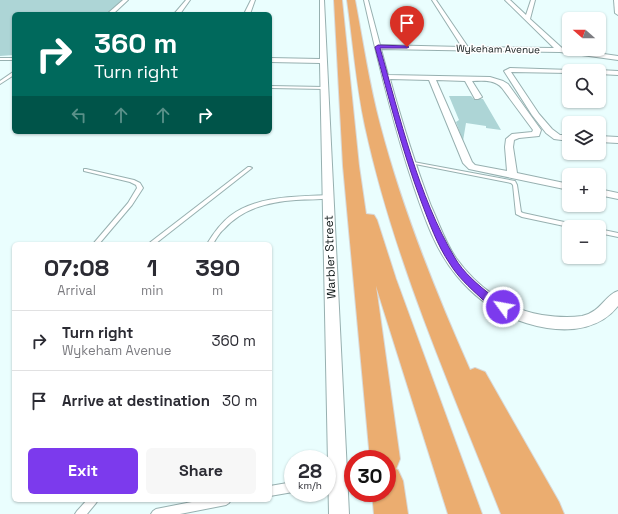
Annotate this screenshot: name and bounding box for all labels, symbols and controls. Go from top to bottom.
pin [390,6,424,47]
icon: arrive [396,12,418,34]
north arrow [562,12,606,56]
map controls [562,12,606,264]
text: 360 m [94,25,178,61]
icon: right [28,28,80,80]
street label: Wykeham Avenue [456,42,540,56]
text: Turn right [94,60,178,83]
button: search [562,64,606,108]
icon: left [68,104,90,126]
icon: ahead [110,104,132,126]
icon: ahead [152,104,174,126]
icon: right [194,104,216,126]
button: layers [562,116,606,160]
button: + [562,168,606,212]
street label: Warbler Street [321,215,339,299]
button: − [562,220,606,264]
text: 07:08 [44,252,109,283]
text: 1 [147,252,158,283]
text: 390 [195,252,240,283]
text: Arrival [57,282,96,299]
text: min [141,282,163,299]
text: m [212,282,223,299]
position arrow [482,286,524,328]
text: Turn right [62,323,133,342]
icon: right [28,330,50,352]
text: 360 m [211,331,256,350]
text: Wykeham Avenue [62,342,171,359]
icon: arrive [28,390,50,412]
text: Arrive at destination [62,391,210,410]
text: 30 m [222,391,257,410]
button: Exit [28,448,138,494]
button: Share [146,448,256,494]
speed limit sign: 30 [344,450,396,502]
text: 28 [298,458,322,484]
text: km/h [298,479,322,492]

